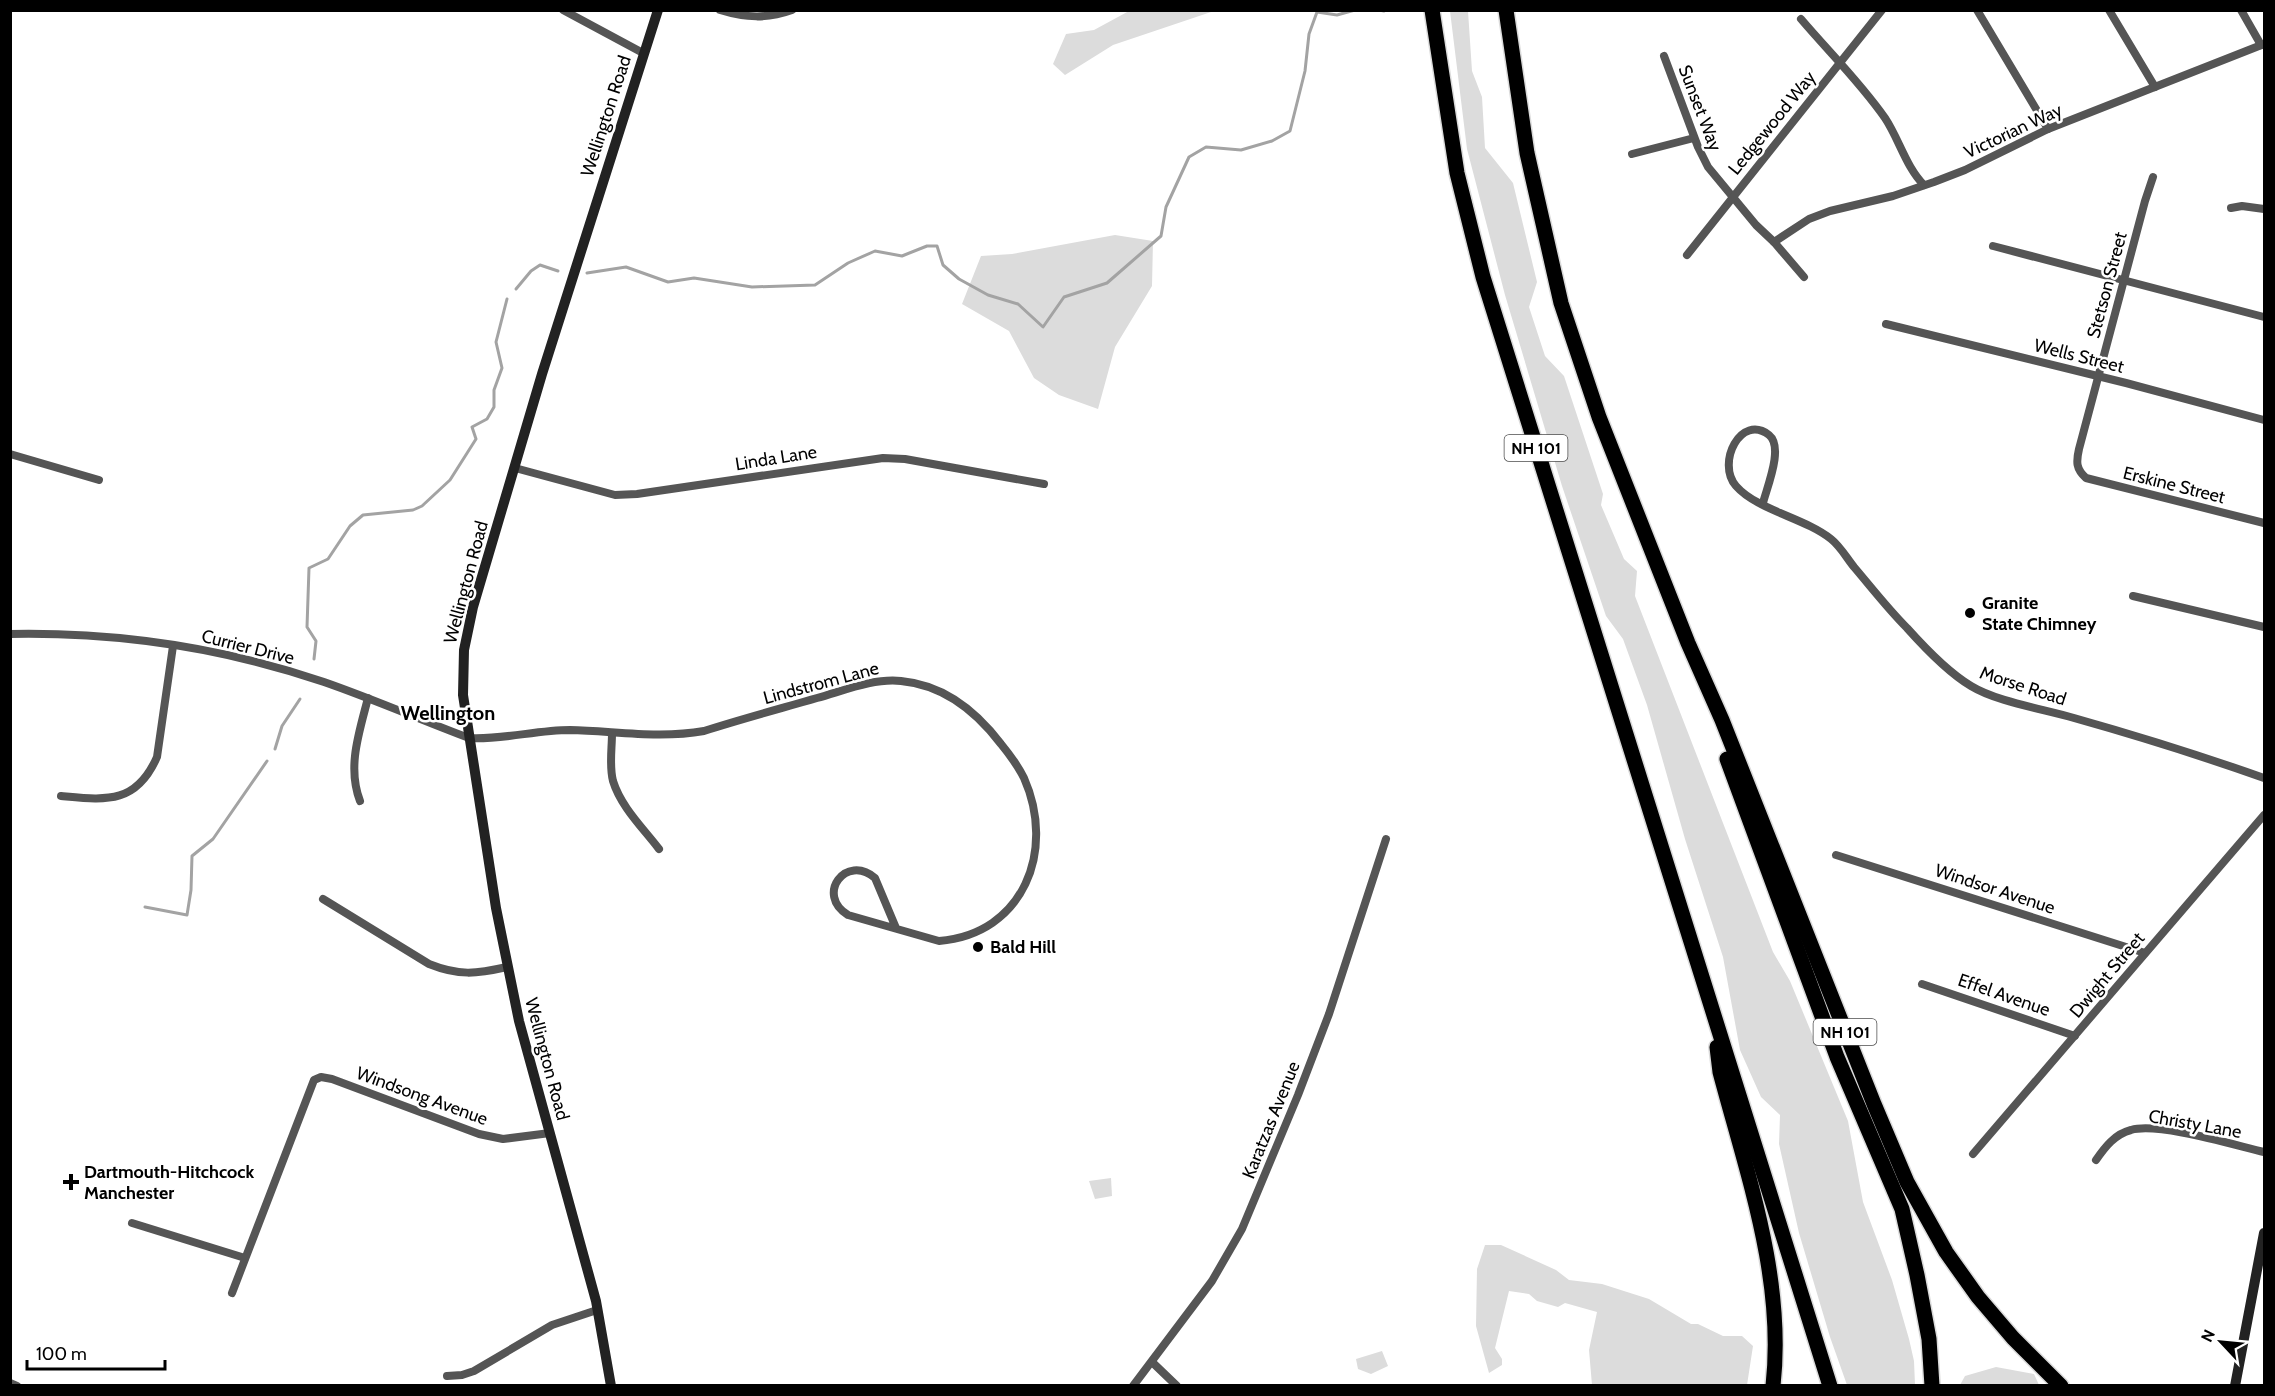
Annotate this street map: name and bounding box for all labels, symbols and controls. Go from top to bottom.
street label: Wellington Road [576,53,636,179]
street label: Sunset Way [1674,62,1726,154]
street label: Ledgewood Way [1724,67,1820,179]
street label: Victorian Way [1961,99,2065,163]
street label: Stetson Street [2082,229,2132,341]
street label: Wells Street [2032,334,2126,378]
road number: NH 101 [1504,435,1568,461]
street label: Linda Lane [734,441,818,475]
street label: Erskine Street [2121,462,2227,508]
street label: Wellington Road [439,518,493,646]
place label: Granite State Chimney [1982,592,2097,635]
marker: Granite State Chimney [1963,606,1977,620]
street label: Currier Drive [199,625,297,669]
street label: Lindstrom Lane [761,657,881,709]
street label: Morse Road [1977,662,2069,710]
district label: Wellington [401,701,495,725]
street label: Windsor Avenue [1932,859,2058,919]
street label: Dwight Street [2065,928,2149,1022]
place label: Bald Hill [990,936,1056,958]
marker: Bald Hill [971,940,985,954]
street label: Effel Avenue [1955,969,2053,1021]
street label: Wellington Road [520,995,574,1123]
road number: NH 101 [1814,1019,1876,1045]
street label: Karatzas Avenue [1237,1058,1305,1182]
street label: Windsong Avenue [353,1062,491,1130]
street label: Christy Lane [2147,1105,2243,1143]
place label: Dartmouth-Hitchcock Manchester [84,1161,255,1204]
marker: Dartmouth-Hitchcock Manchester [62,1173,80,1191]
north arrow [2191,1312,2251,1372]
text: N [2197,1326,2219,1345]
scale bar [27,1333,165,1371]
text: 100 m [36,1343,87,1365]

